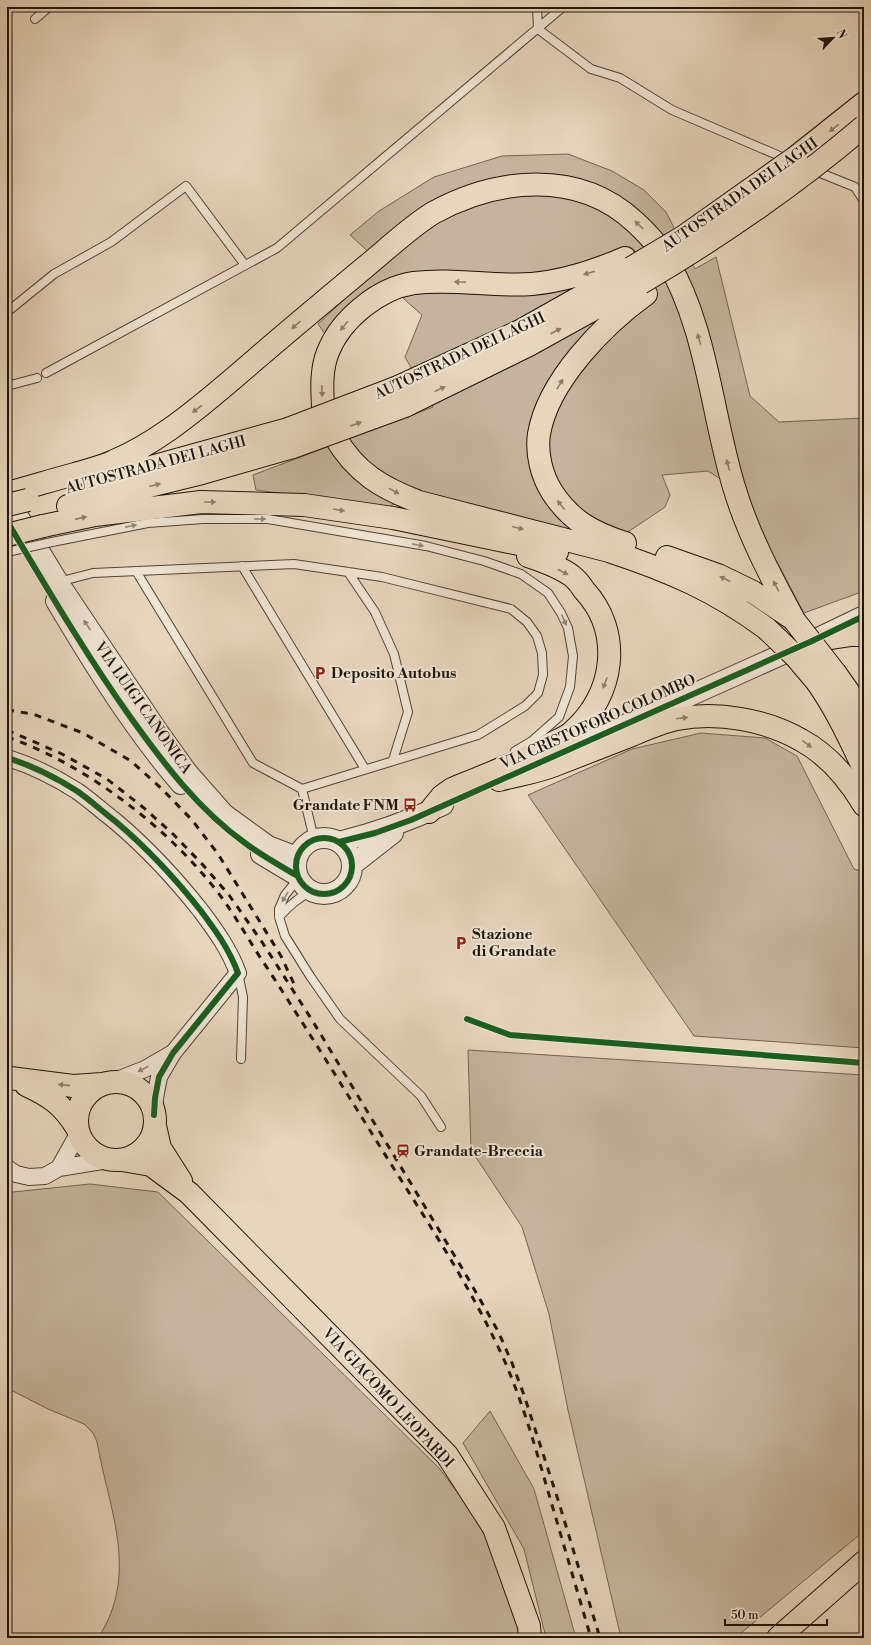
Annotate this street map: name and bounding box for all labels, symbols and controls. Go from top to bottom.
north arrow [813,18,853,58]
text: N [833,27,849,41]
one-way arrow [828,124,839,132]
street label: AUTOSTRADA DEI LAGHI [657,134,822,257]
one-way arrow [634,220,644,230]
one-way arrow [583,270,595,276]
one-way arrow [454,279,466,286]
street label: AUTOSTRADA DEI LAGHI [371,308,549,404]
one-way arrow [291,320,301,329]
one-way arrow [340,320,349,331]
one-way arrow [550,327,562,334]
one-way arrow [695,333,701,345]
one-way arrow [556,379,564,389]
one-way arrow [319,385,326,397]
one-way arrow [434,386,446,392]
one-way arrow [192,405,203,413]
one-way arrow [350,421,362,427]
street label: AUTOSTRADA DEI LAGHI [63,432,249,499]
one-way arrow [725,459,731,471]
one-way arrow [149,481,161,487]
one-way arrow [388,488,399,495]
one-way arrow [204,499,217,505]
one-way arrow [557,499,565,510]
one-way arrow [333,507,345,513]
one-way arrow [75,514,87,520]
one-way arrow [254,516,267,522]
one-way arrow [125,523,137,529]
one-way arrow [512,525,524,531]
one-way arrow [412,542,424,548]
one-way arrow [557,568,568,575]
one-way arrow [719,576,731,582]
one-way arrow [773,580,779,592]
one-way arrow [562,615,568,627]
one-way arrow [83,620,91,630]
street label: VIA LUIGI CANONICA [90,637,196,778]
place label: Deposito Autobus [331,664,457,683]
parking icon: Deposito Autobus [312,665,328,681]
street label: VIA CRISTOFORO COLOMBO [496,670,699,774]
one-way arrow [601,678,607,690]
one-way arrow [676,715,688,722]
one-way arrow [801,740,812,748]
place label: Grandate FNM [293,796,399,815]
bus stop icon: Grandate FNM [402,797,418,813]
one-way arrow [281,891,288,903]
place label: Stazione di Grandate [472,925,556,961]
parking icon: Stazione di Grandate [453,935,469,951]
one-way arrow [138,1066,149,1072]
one-way arrow [58,1082,70,1088]
place label: Grandate-Breccia [414,1142,544,1161]
station icon: Grandate-Breccia [395,1143,411,1159]
street label: VIA GIACOMO LEOPARDI [317,1323,458,1472]
scale bar [725,1601,827,1627]
text: 50 m [731,1608,759,1623]

